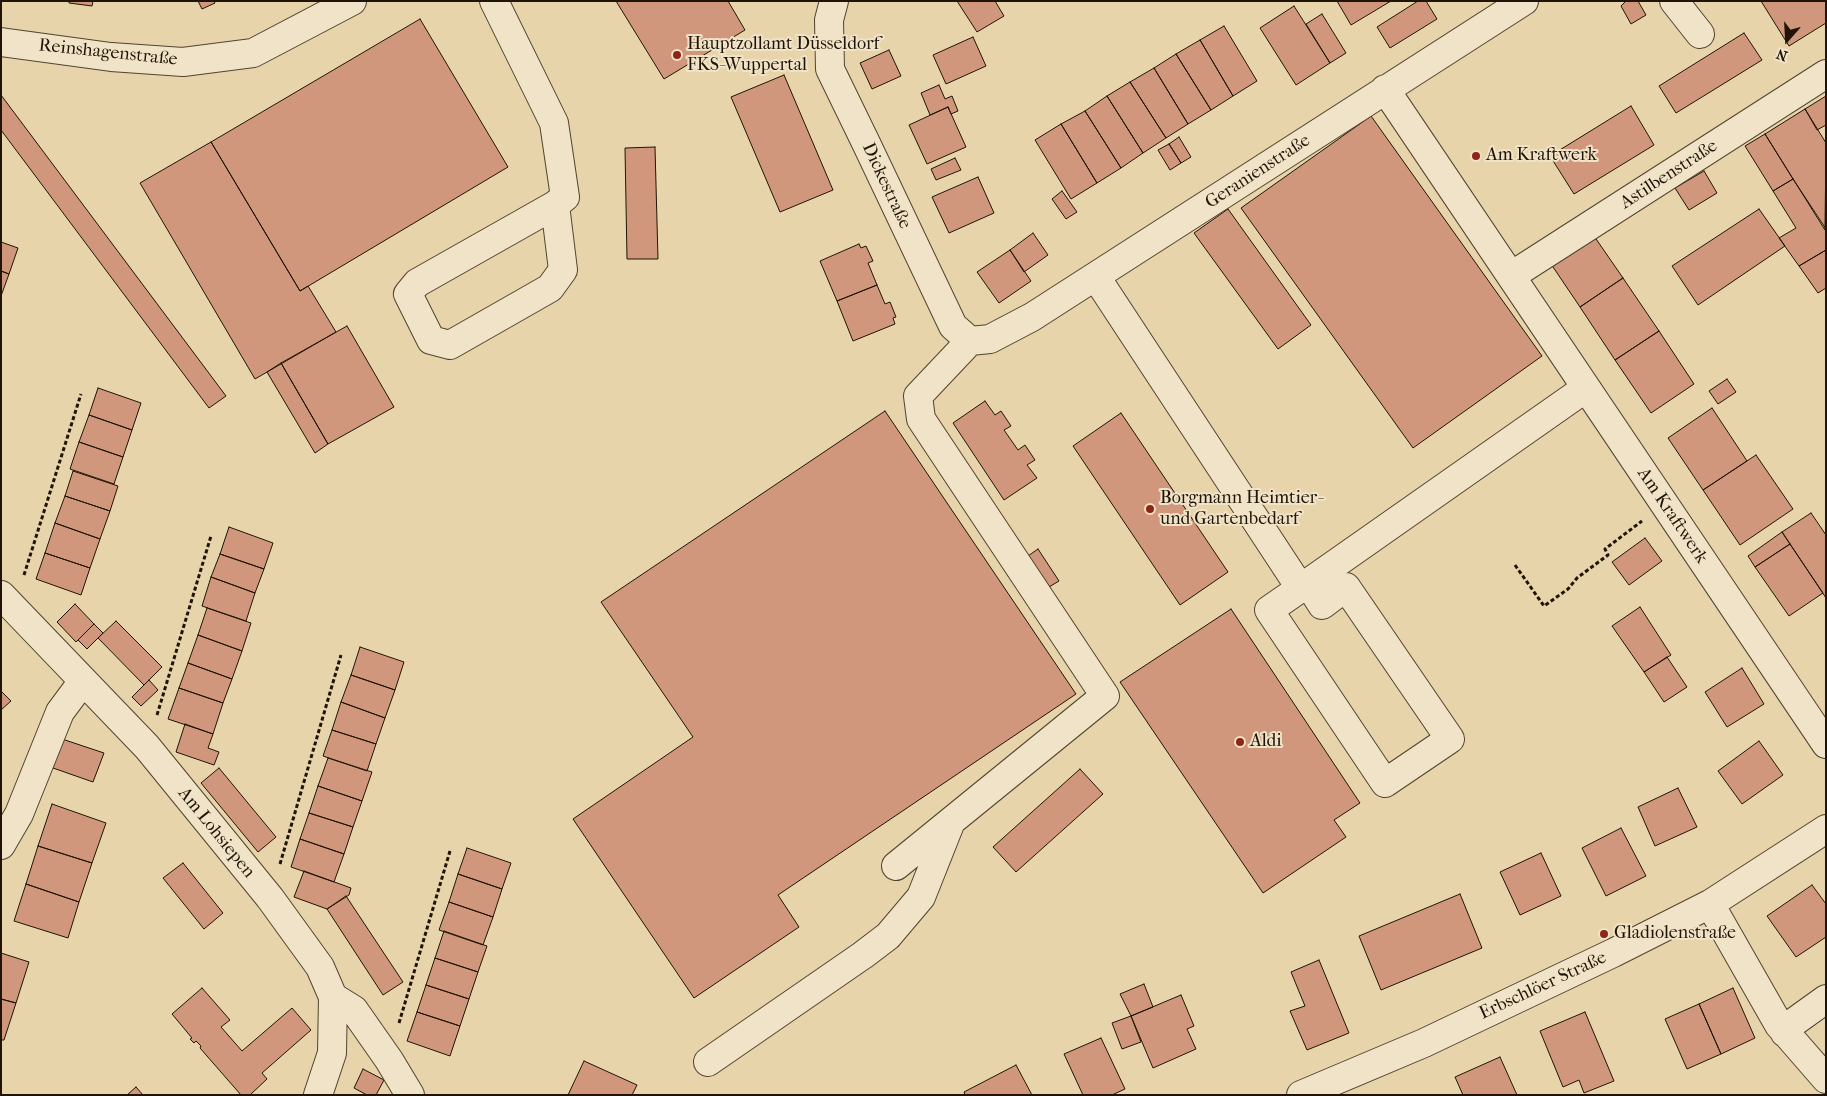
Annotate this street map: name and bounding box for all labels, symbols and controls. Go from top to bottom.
north arrow [1762,15,1812,65]
place label: Hauptzollamt Düsseldorf FKS-Wuppertal [687,34,880,76]
street label: Reinshagenstraße [38,35,178,71]
text: N [1774,45,1790,64]
marker: Hauptzollamt Düsseldorf FKS-Wuppertal [671,49,683,61]
street label: Geranienstraße [1202,130,1314,214]
street label: Astilbenstraße [1616,136,1722,214]
street label: Dickestraße [857,140,915,232]
place label: Am Kraftwerk [1486,145,1597,167]
marker: Am Kraftwerk [1470,150,1482,162]
street label: Am Kraftwerk [1632,464,1712,568]
place label: Borgmann Heimtier- und Gartenbedarf [1160,488,1322,530]
marker: Borgmann Heimtier- und Gartenbedarf [1144,503,1156,515]
place label: Aldi [1250,731,1282,753]
marker: Aldi [1234,736,1246,748]
street label: Am Lohsiepen [173,783,259,883]
place label: Gladiolenstraße [1614,923,1736,945]
marker: Gladiolenstraße [1598,928,1610,940]
street label: Erbschlöer Straße [1476,947,1610,1025]

